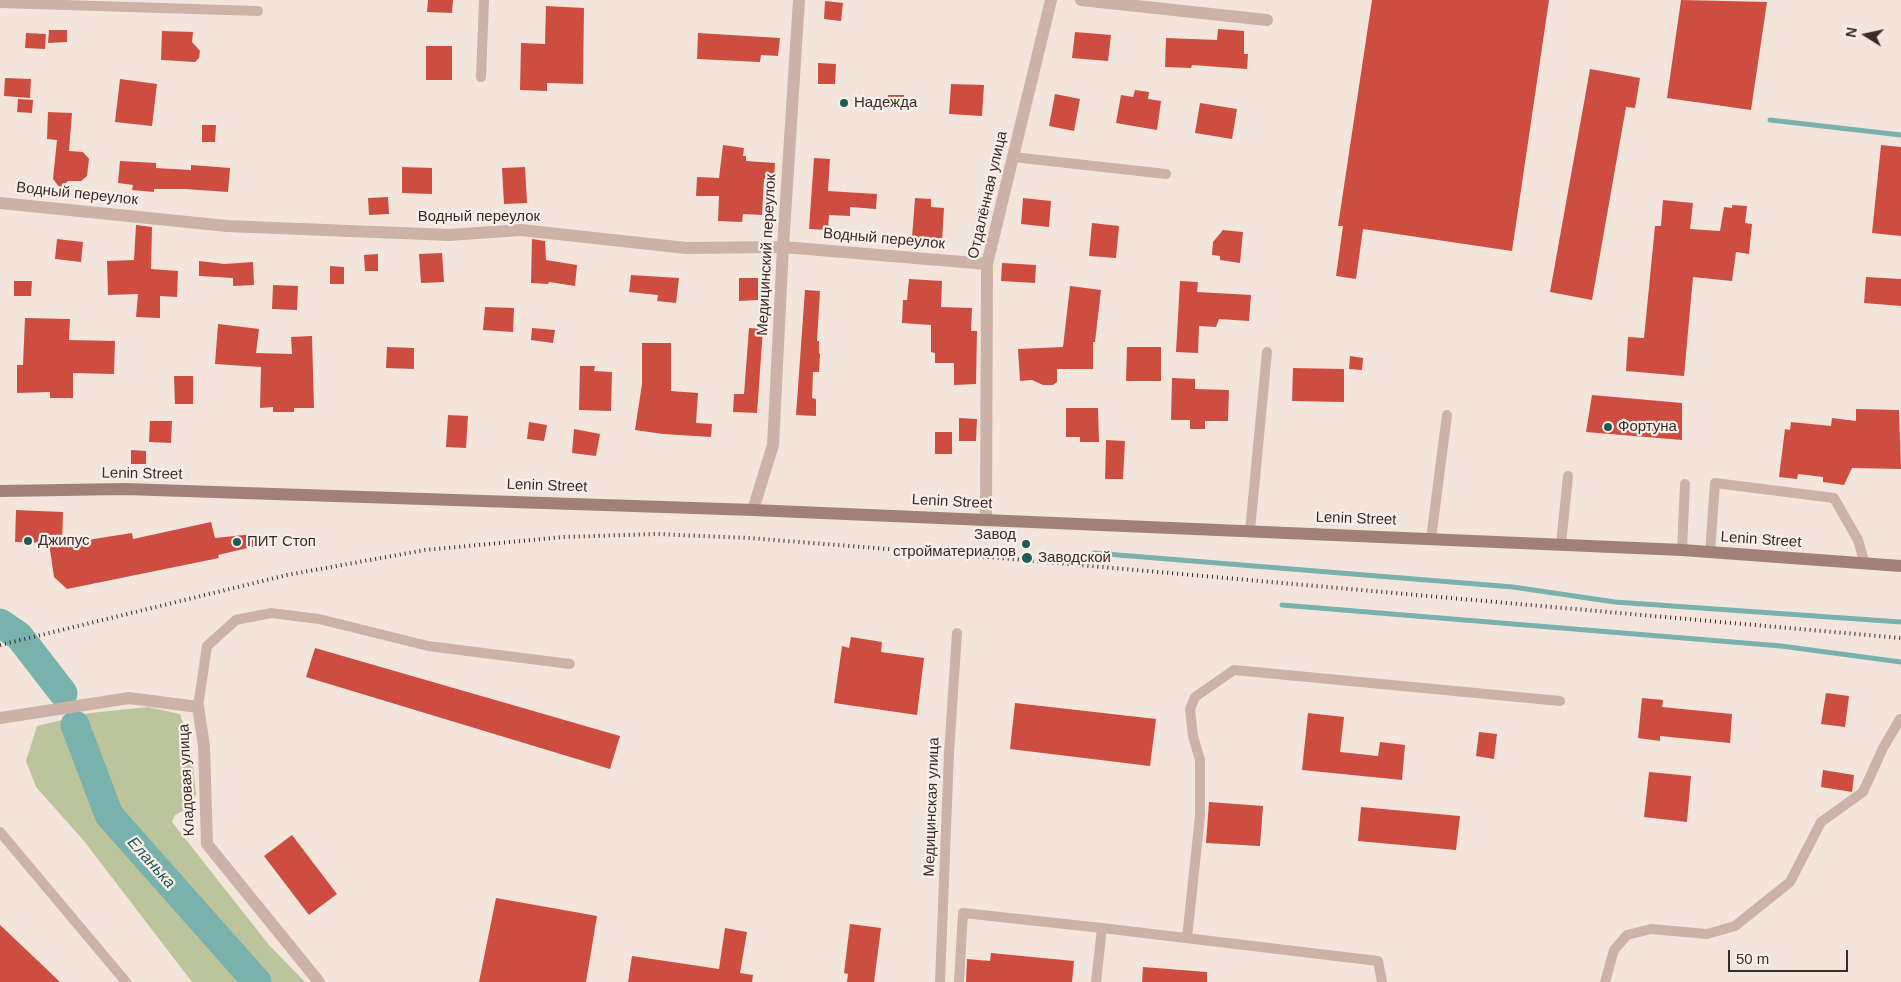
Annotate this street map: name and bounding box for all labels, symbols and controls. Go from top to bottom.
north arrow [1841,10,1891,60]
text: N [1842,26,1860,39]
place label: Надежда [854,94,917,112]
marker: Надежда [838,97,850,109]
street label: Отдалённая улица [965,129,1011,261]
street label: Медицинский переулок [754,174,780,336]
street label: Водный переулок [15,179,139,209]
street label: Водный переулок [418,208,540,226]
street label: Водный переулок [822,225,946,253]
place label: Фортуна [1618,418,1677,436]
marker: Фортуна [1602,421,1614,433]
street label: Lenin Street [101,464,183,484]
street label: Lenin Street [506,476,588,496]
street label: Lenin Street [911,491,993,513]
street label: Lenin Street [1315,509,1397,529]
place label: Завод стройматериалов [893,526,1016,561]
street label: Lenin Street [1720,528,1802,552]
place label: Джипус [38,532,90,550]
place label: ПИТ Стоп [247,533,316,551]
marker: Джипус [22,535,34,547]
marker: ПИТ Стоп [231,536,243,548]
marker: Завод стройматериалов [1020,538,1032,550]
place label: Заводской [1038,549,1111,567]
marker: Заводской [1020,551,1034,565]
street label: Кладовая улица [175,723,199,837]
street label: Медицинская улица [921,737,943,877]
water label: Еланька [123,833,179,893]
scale bar [1731,940,1851,972]
text: 50 m [1736,950,1769,967]

